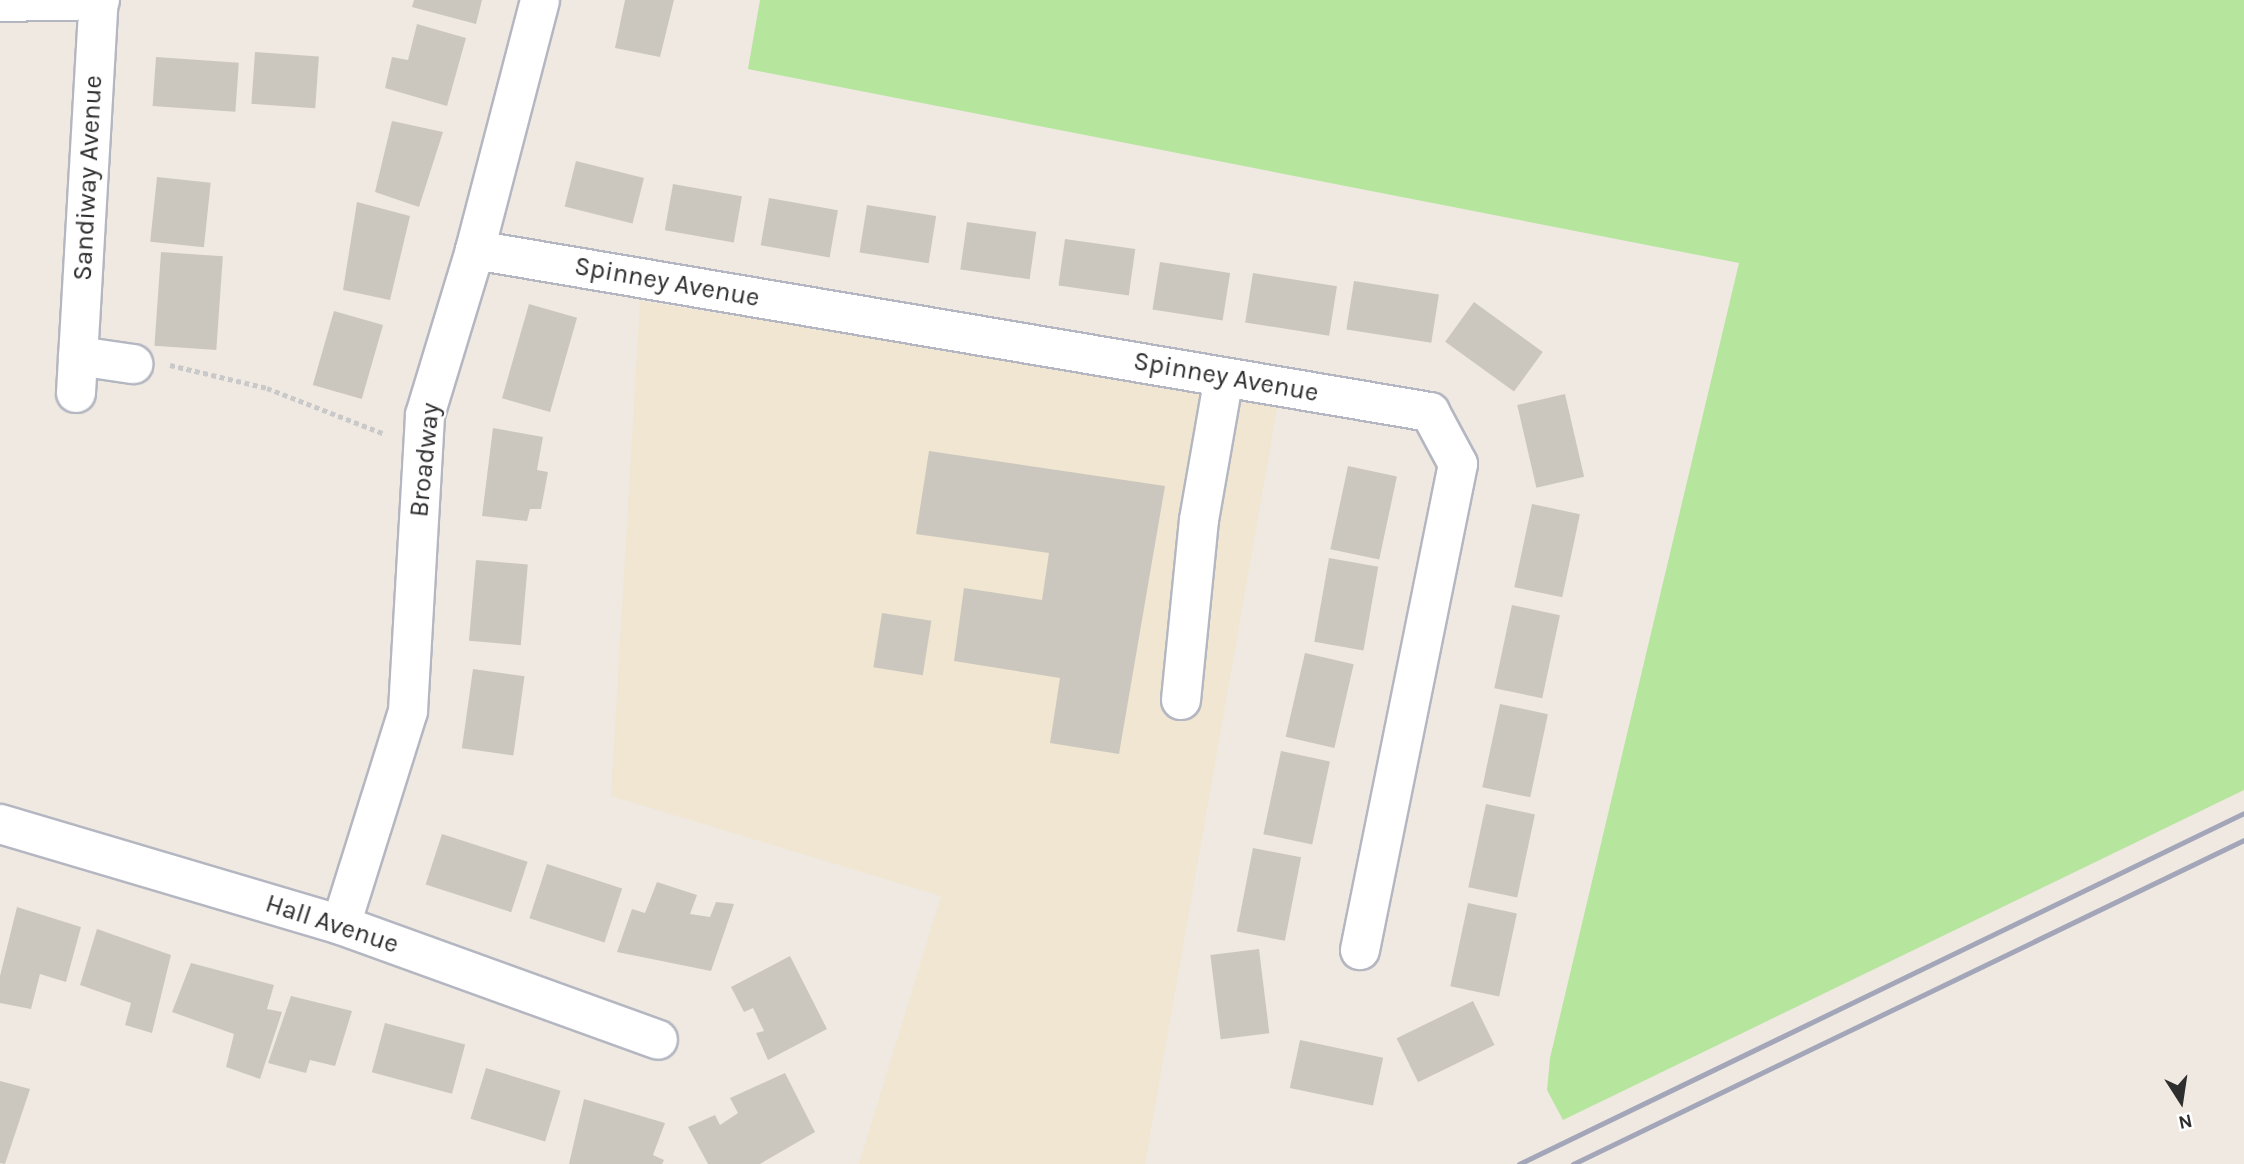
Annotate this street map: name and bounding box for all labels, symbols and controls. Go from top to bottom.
street label: Sandiway Avenue [67,74,109,282]
street label: Spinney Avenue [572,250,762,314]
street label: Spinney Avenue [1131,345,1321,409]
street label: Broadway [403,401,447,519]
street label: Hall Avenue [262,888,402,960]
north arrow [2146,1066,2216,1136]
text: N [2176,1109,2194,1134]

